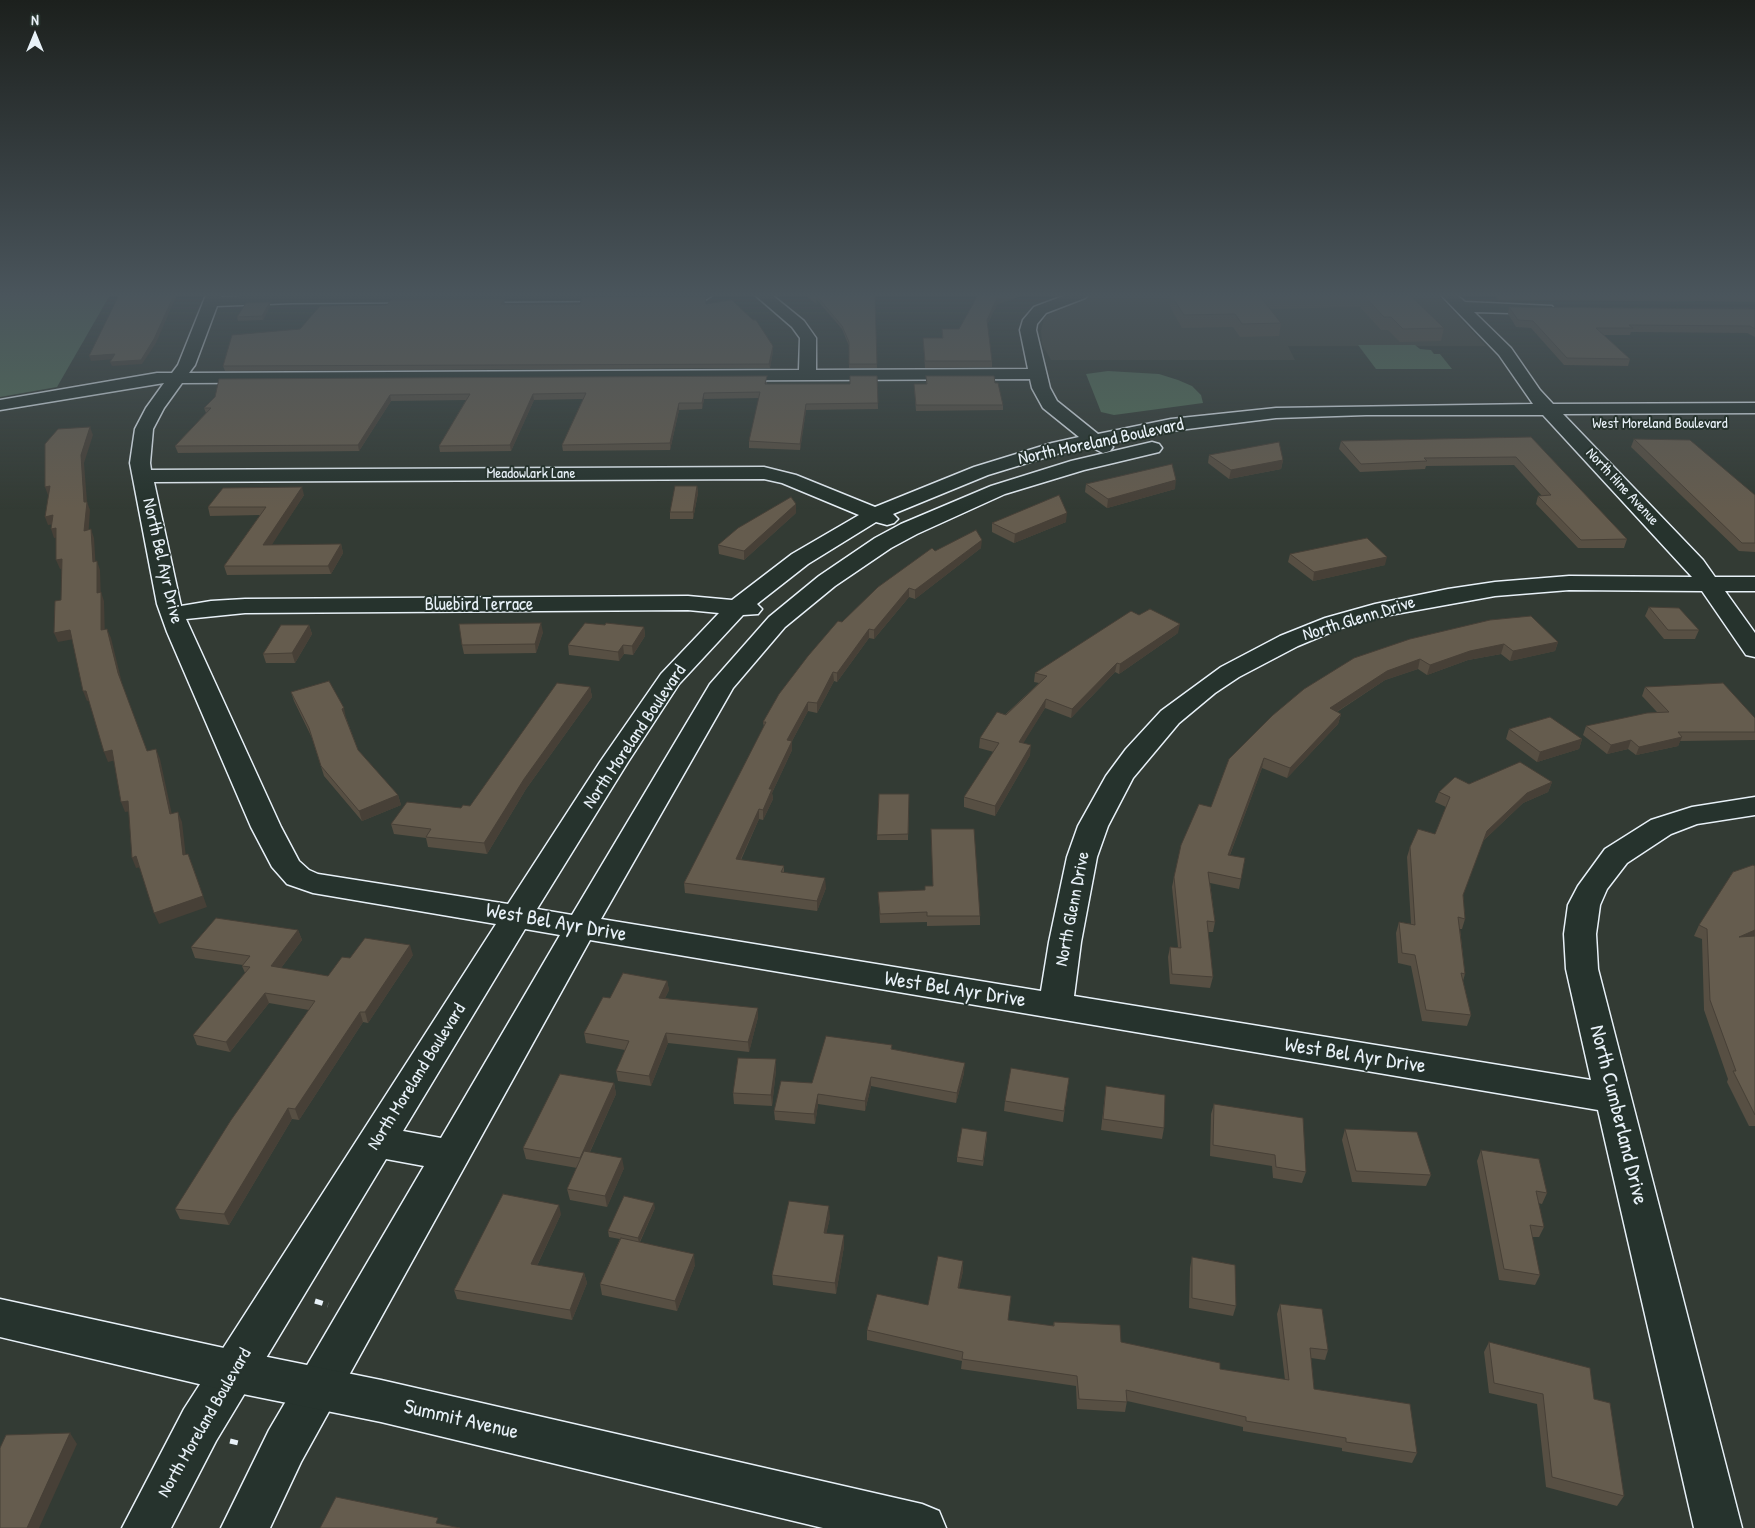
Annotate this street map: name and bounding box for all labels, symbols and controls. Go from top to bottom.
north arrow [10,10,60,60]
text: N [31,10,39,29]
street label: North Moreland Boulevard [1016,414,1186,470]
street label: West Moreland Boulevard [1592,415,1728,433]
street label: North Hine Avenue [1582,445,1662,529]
street label: Meadowlark Lane [486,465,576,483]
street label: North Bel Ayr Drive [137,496,187,626]
street label: North Glenn Drive [1300,592,1418,646]
street label: Bluebird Terrace [425,594,533,616]
street label: North Moreland Boulevard [579,661,691,813]
street label: North Glenn Drive [1051,850,1095,968]
street label: West Bel Ayr Drive [484,898,628,948]
street label: West Bel Ayr Drive [883,966,1027,1014]
street label: North Moreland Boulevard [363,1000,471,1154]
street label: North Cumberland Drive [1584,1023,1652,1207]
street label: West Bel Ayr Drive [1283,1032,1427,1080]
street label: North Moreland Boulevard [153,1345,257,1501]
street label: Summit Avenue [401,1395,521,1445]

